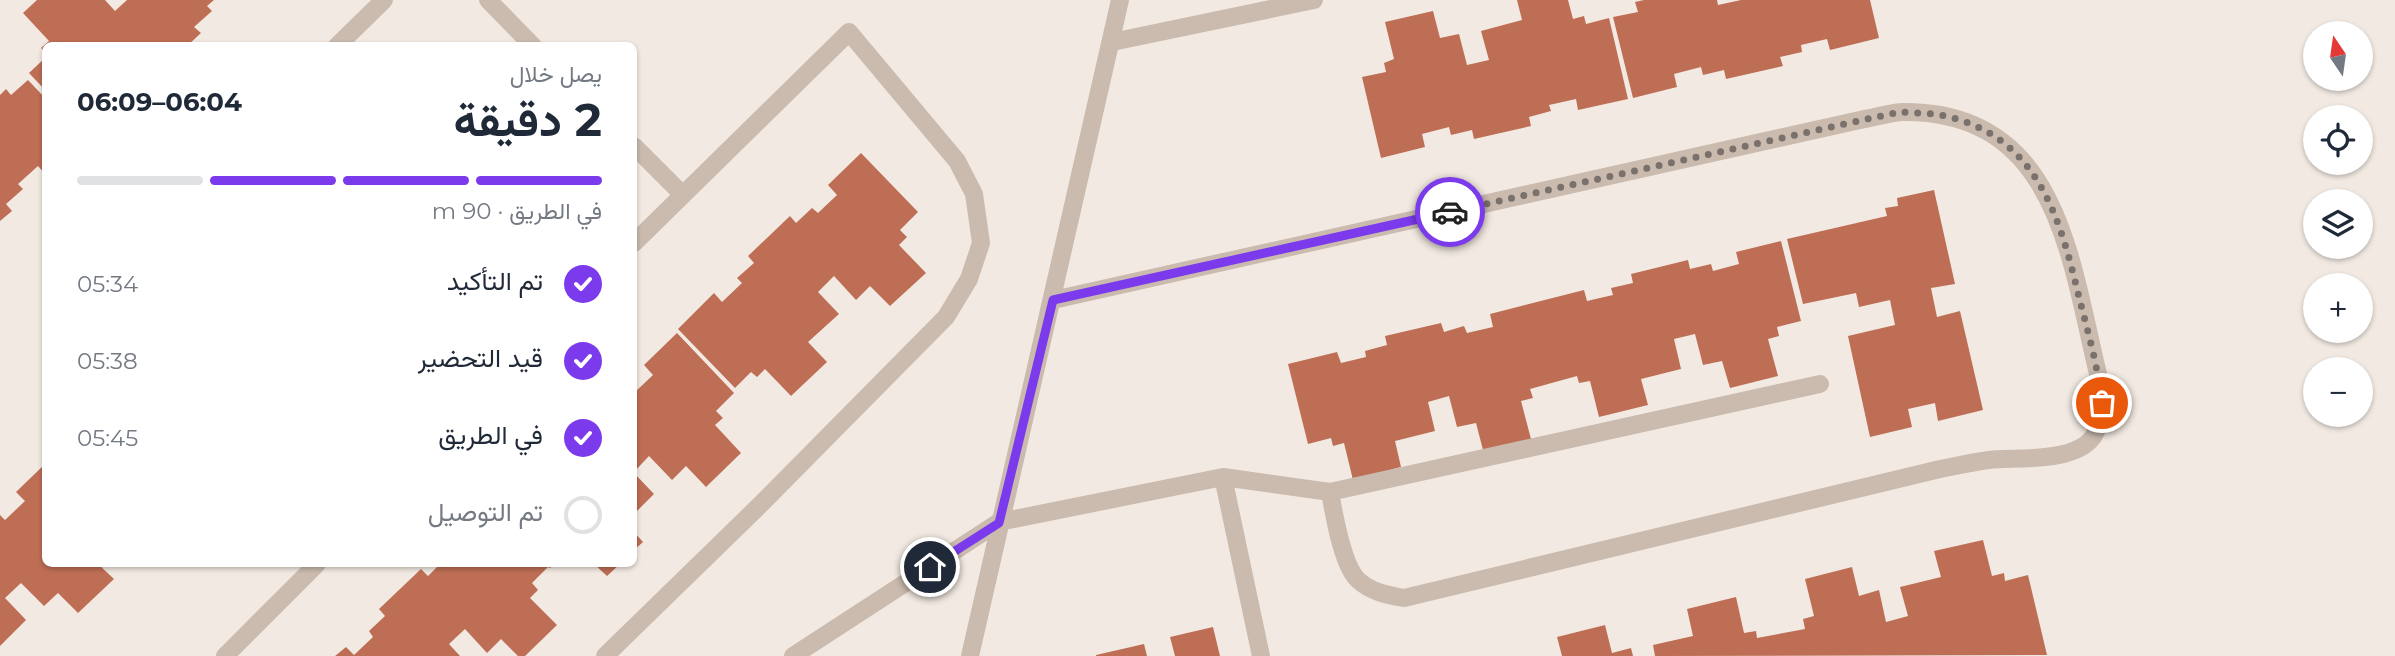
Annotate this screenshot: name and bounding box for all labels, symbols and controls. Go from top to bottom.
north arrow [2303,21,2373,91]
map controls [2303,21,2373,427]
text: يصل خلال [510,60,602,88]
text: 06:04–06:09 [77,86,242,118]
text: 2 دقيقة [453,91,602,148]
button: locate [2303,105,2373,175]
courier [1415,177,1485,247]
button: layers [2303,189,2373,259]
icon: car [1431,193,1469,231]
text: في الطريق · 90 m [432,197,602,225]
text: تم التأكيد [447,265,543,297]
icon: check [564,265,602,303]
text: 05:34 [77,270,138,298]
button: + [2303,273,2373,343]
text: قيد التحضير [418,342,543,374]
icon: check [564,342,602,380]
text: 05:38 [77,347,138,375]
button: − [2303,357,2373,427]
pin [2072,373,2132,433]
icon: bag [2083,384,2121,422]
text: في الطريق [438,419,543,451]
icon: check [564,419,602,457]
text: 05:45 [77,424,138,452]
text: تم التوصيل [428,496,543,528]
pin [900,537,960,597]
icon: home [911,548,949,586]

